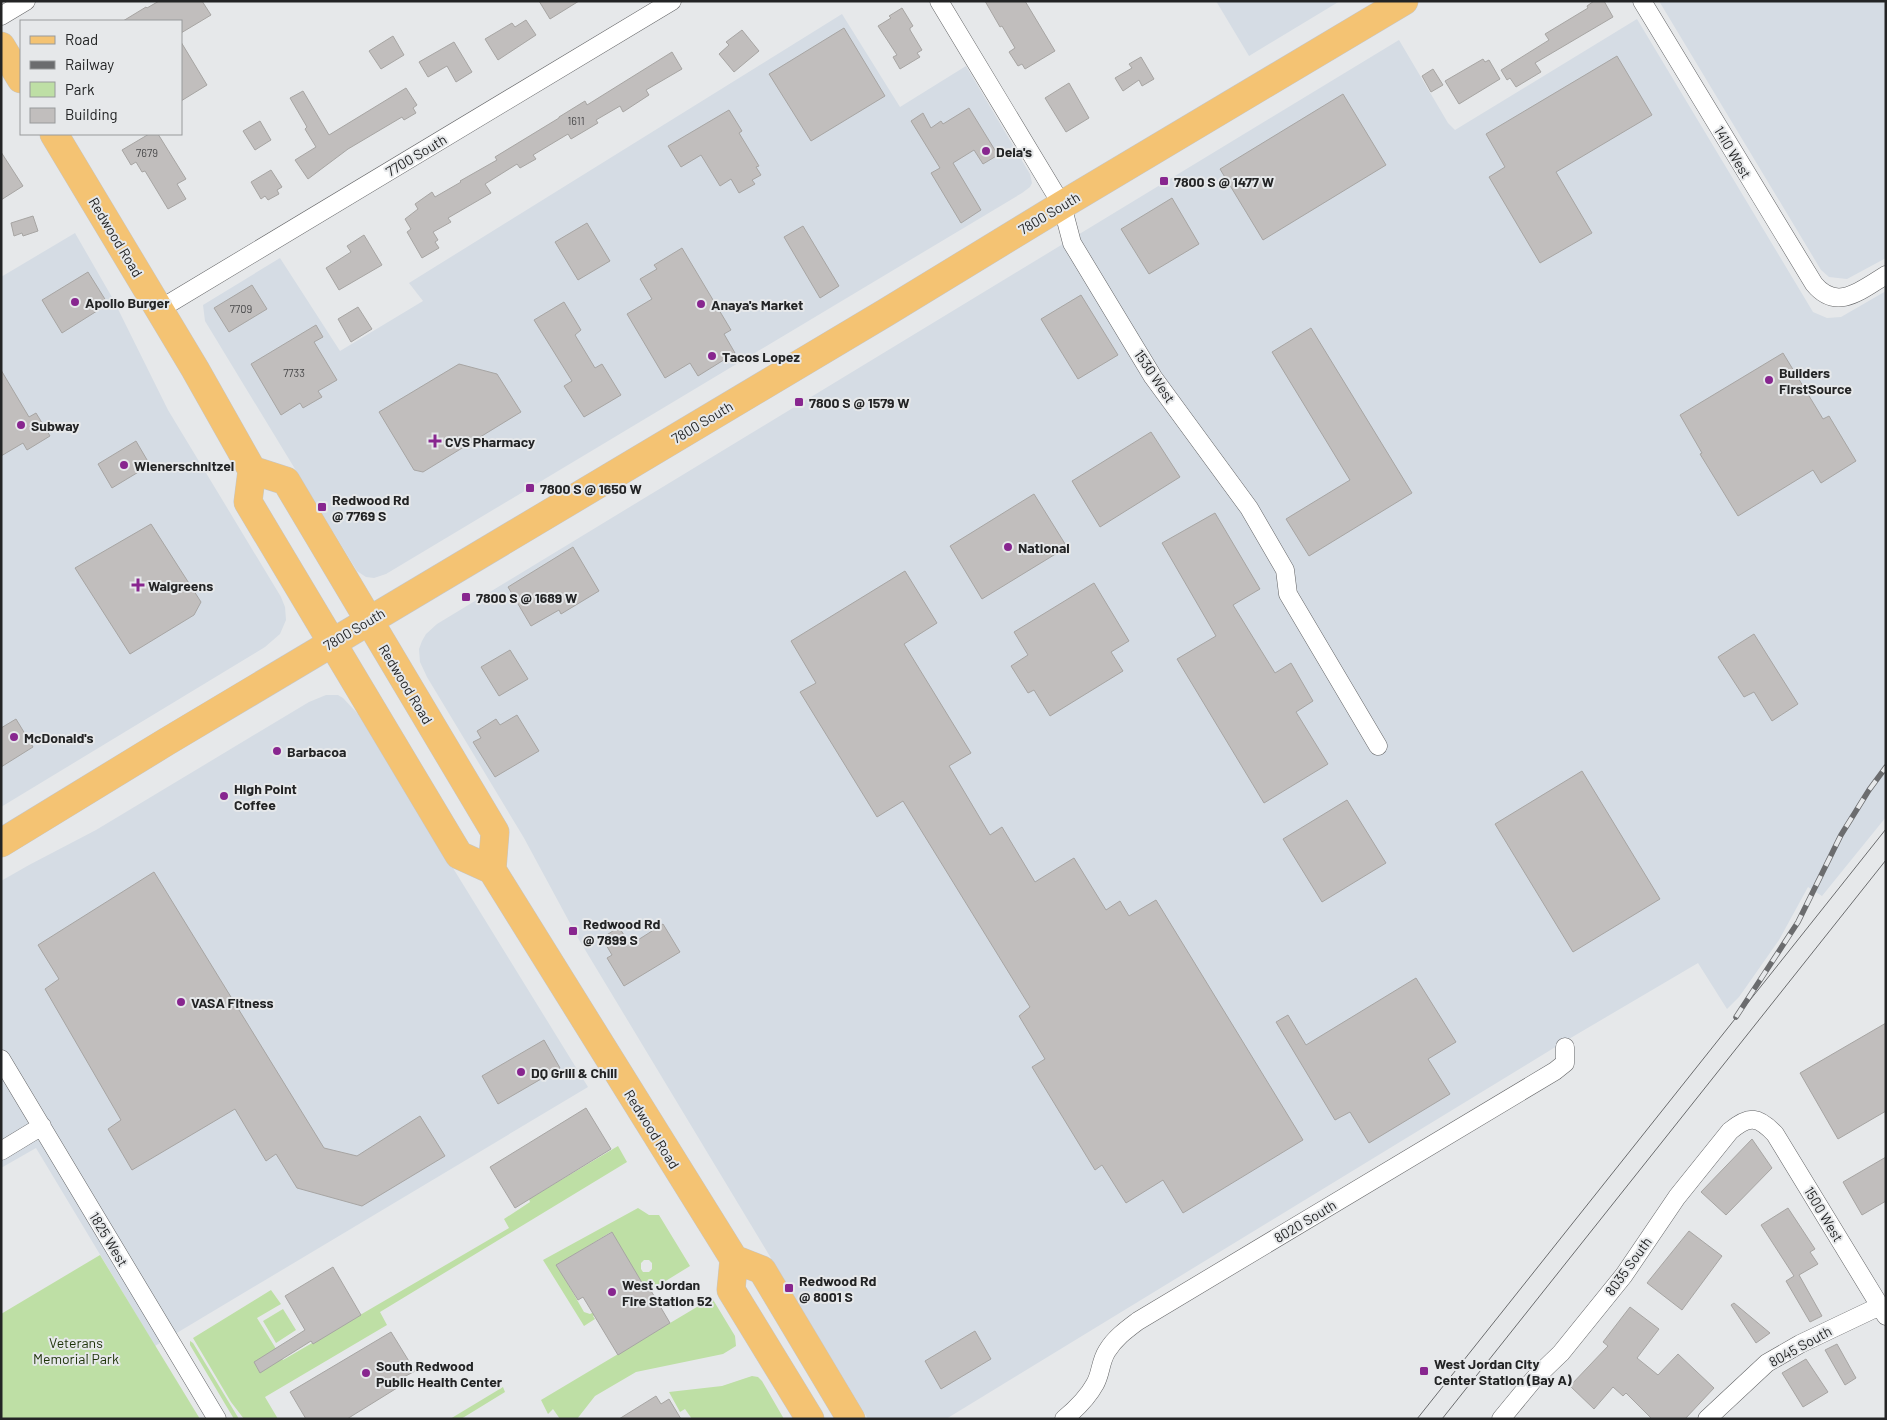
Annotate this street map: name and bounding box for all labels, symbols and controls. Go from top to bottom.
legend [20,20,182,135]
text: Road [65,30,98,48]
text: Railway [65,55,114,73]
text: Park [65,80,95,98]
text: Building [65,105,118,123]
house number: 1611 [567,114,585,127]
street label: 1410 West [1711,123,1755,181]
street label: 7700 South [383,130,449,180]
place label: Deia's [996,143,1032,160]
marker: Deia's [980,145,992,157]
house number: 7679 [136,146,158,159]
place label: 7800 S @ 1477 W [1174,173,1274,190]
marker: 7800 S @ 1477 W [1158,175,1170,187]
street label: 7800 South [1015,188,1083,238]
street label: Redwood Road [85,194,147,280]
place label: Apollo Burger [85,294,170,311]
marker: Apollo Burger [69,296,81,308]
place label: Anaya's Market [711,296,803,313]
marker: Anaya's Market [695,298,707,310]
house number: 7709 [230,302,252,315]
street label: 1530 West [1131,346,1179,406]
place label: Tacos Lopez [722,348,800,365]
marker: Tacos Lopez [706,350,718,362]
place label: Builders FirstSource [1779,364,1852,397]
house number: 7733 [283,366,305,379]
marker: Builders FirstSource [1763,374,1775,386]
place label: 7800 S @ 1579 W [809,394,910,411]
marker: 7800 S @ 1579 W [793,396,805,408]
street label: 7800 South [668,397,736,447]
place label: Subway [31,417,79,434]
marker: Subway [15,419,27,431]
place label: CVS Pharmacy [445,433,535,450]
marker: CVS Pharmacy [429,435,441,447]
place label: Wienerschnitzel [134,457,234,474]
marker: Wienerschnitzel [118,459,130,471]
place label: 7800 S @ 1650 W [540,480,642,497]
marker: 7800 S @ 1650 W [524,482,536,494]
place label: Redwood Rd @ 7769 S [332,491,409,524]
marker: Redwood Rd @ 7769 S [316,501,328,513]
place label: National [1018,539,1070,556]
marker: National [1002,541,1014,553]
place label: Walgreens [148,577,213,594]
marker: Walgreens [132,579,144,591]
place label: 7800 S @ 1689 W [476,589,577,606]
marker: 7800 S @ 1689 W [460,591,472,603]
street label: 7800 South [320,604,388,654]
street label: Redwood Road [375,641,437,727]
place label: McDonald's [24,729,93,746]
marker: McDonald's [8,731,20,743]
place label: Barbacoa [287,743,346,760]
marker: Barbacoa [271,745,283,757]
place label: High Point Coffee [234,780,297,813]
marker: High Point Coffee [218,790,230,802]
place label: Redwood Rd @ 7899 S [583,915,660,948]
marker: Redwood Rd @ 7899 S [567,925,579,937]
place label: VASA Fitness [191,994,273,1011]
marker: VASA Fitness [175,996,187,1008]
place label: DQ Grill & Chill [531,1064,617,1081]
marker: DQ Grill & Chill [515,1066,527,1078]
street label: Redwood Road [621,1086,683,1172]
street label: 1500 West [1801,1183,1847,1245]
street label: 8020 South [1271,1196,1339,1246]
street label: 1825 West [86,1209,132,1269]
street label: 8035 South [1601,1233,1655,1299]
place label: Redwood Rd @ 8001 S [799,1272,876,1305]
place label: West Jordan Fire Station 52 [622,1276,713,1309]
marker: Redwood Rd @ 8001 S [783,1282,795,1294]
marker: West Jordan Fire Station 52 [606,1286,618,1298]
street label: 8045 South [1766,1322,1834,1370]
park label: Veterans Memorial Park [33,1334,119,1367]
place label: West Jordan City Center Station (Bay A) [1434,1355,1572,1388]
place label: South Redwood Public Health Center [376,1357,503,1390]
marker: West Jordan City Center Station (Bay A) [1418,1365,1430,1377]
marker: South Redwood Public Health Center [360,1367,372,1379]

